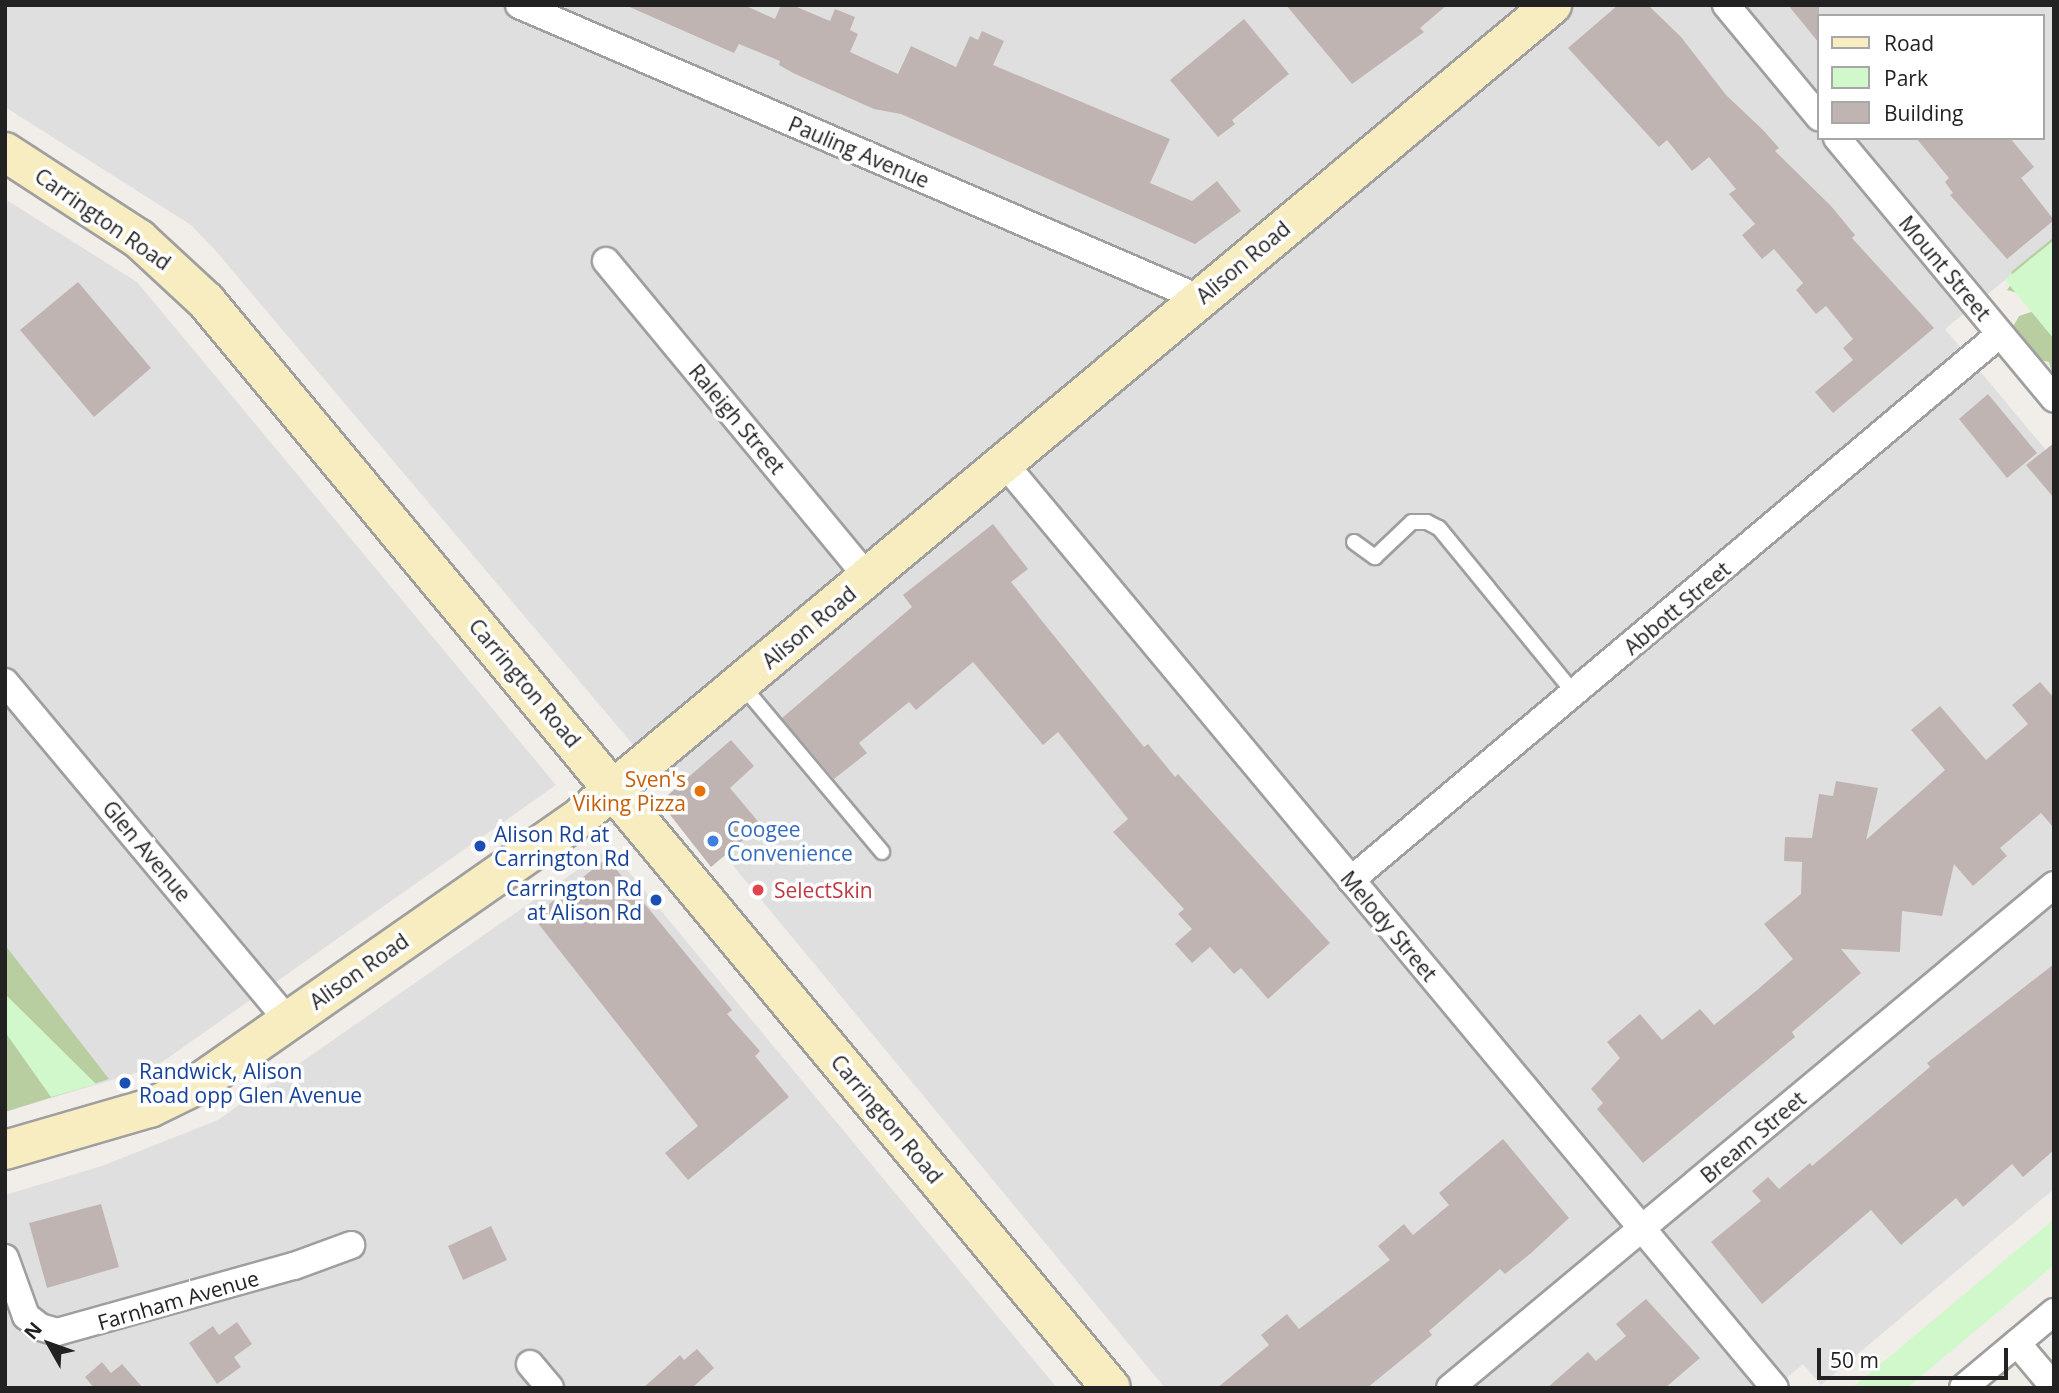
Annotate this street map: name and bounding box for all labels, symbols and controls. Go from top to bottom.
legend [1818,14,2045,140]
text: Road [1884,29,1934,57]
text: Park [1884,64,1928,92]
text: Building [1884,99,1963,127]
street label: Pauling Avenue [785,111,933,193]
street label: Carrington Road [30,163,176,275]
street label: Mount Street [1894,211,1996,325]
street label: Alison Road [1191,215,1295,309]
street label: Raleigh Street [684,359,790,479]
street label: Abbott Street [1619,556,1735,660]
street label: Alison Road [757,580,861,674]
street label: Carrington Road [464,614,586,752]
place label: Sven's Viking Pizza [573,766,686,816]
marker: Sven's Viking Pizza [692,783,708,799]
street label: Glen Avenue [98,795,196,907]
place label: Coogee Convenience [727,816,853,866]
place label: Alison Rd at Carrington Rd [494,821,630,871]
marker: Coogee Convenience [705,833,721,849]
marker: Alison Rd at Carrington Rd [472,838,488,854]
street label: Melody Street [1336,866,1442,986]
place label: Carrington Rd at Alison Rd [506,875,642,925]
place label: SelectSkin [774,877,873,903]
marker: SelectSkin [748,880,768,900]
marker: Carrington Rd at Alison Rd [648,892,664,908]
street label: Alison Road [305,928,413,1014]
street label: Carrington Road [826,1050,948,1188]
place label: Randwick, Alison Road opp Glen Avenue [139,1058,362,1108]
marker: Randwick, Alison Road opp Glen Avenue [117,1075,133,1091]
street label: Bream Street [1695,1086,1811,1188]
street label: Farnham Avenue [94,1265,262,1335]
north arrow [14,1309,84,1379]
text: N [18,1316,48,1345]
scale bar [1821,1334,2012,1378]
text: 50 m [1830,1346,1879,1374]

